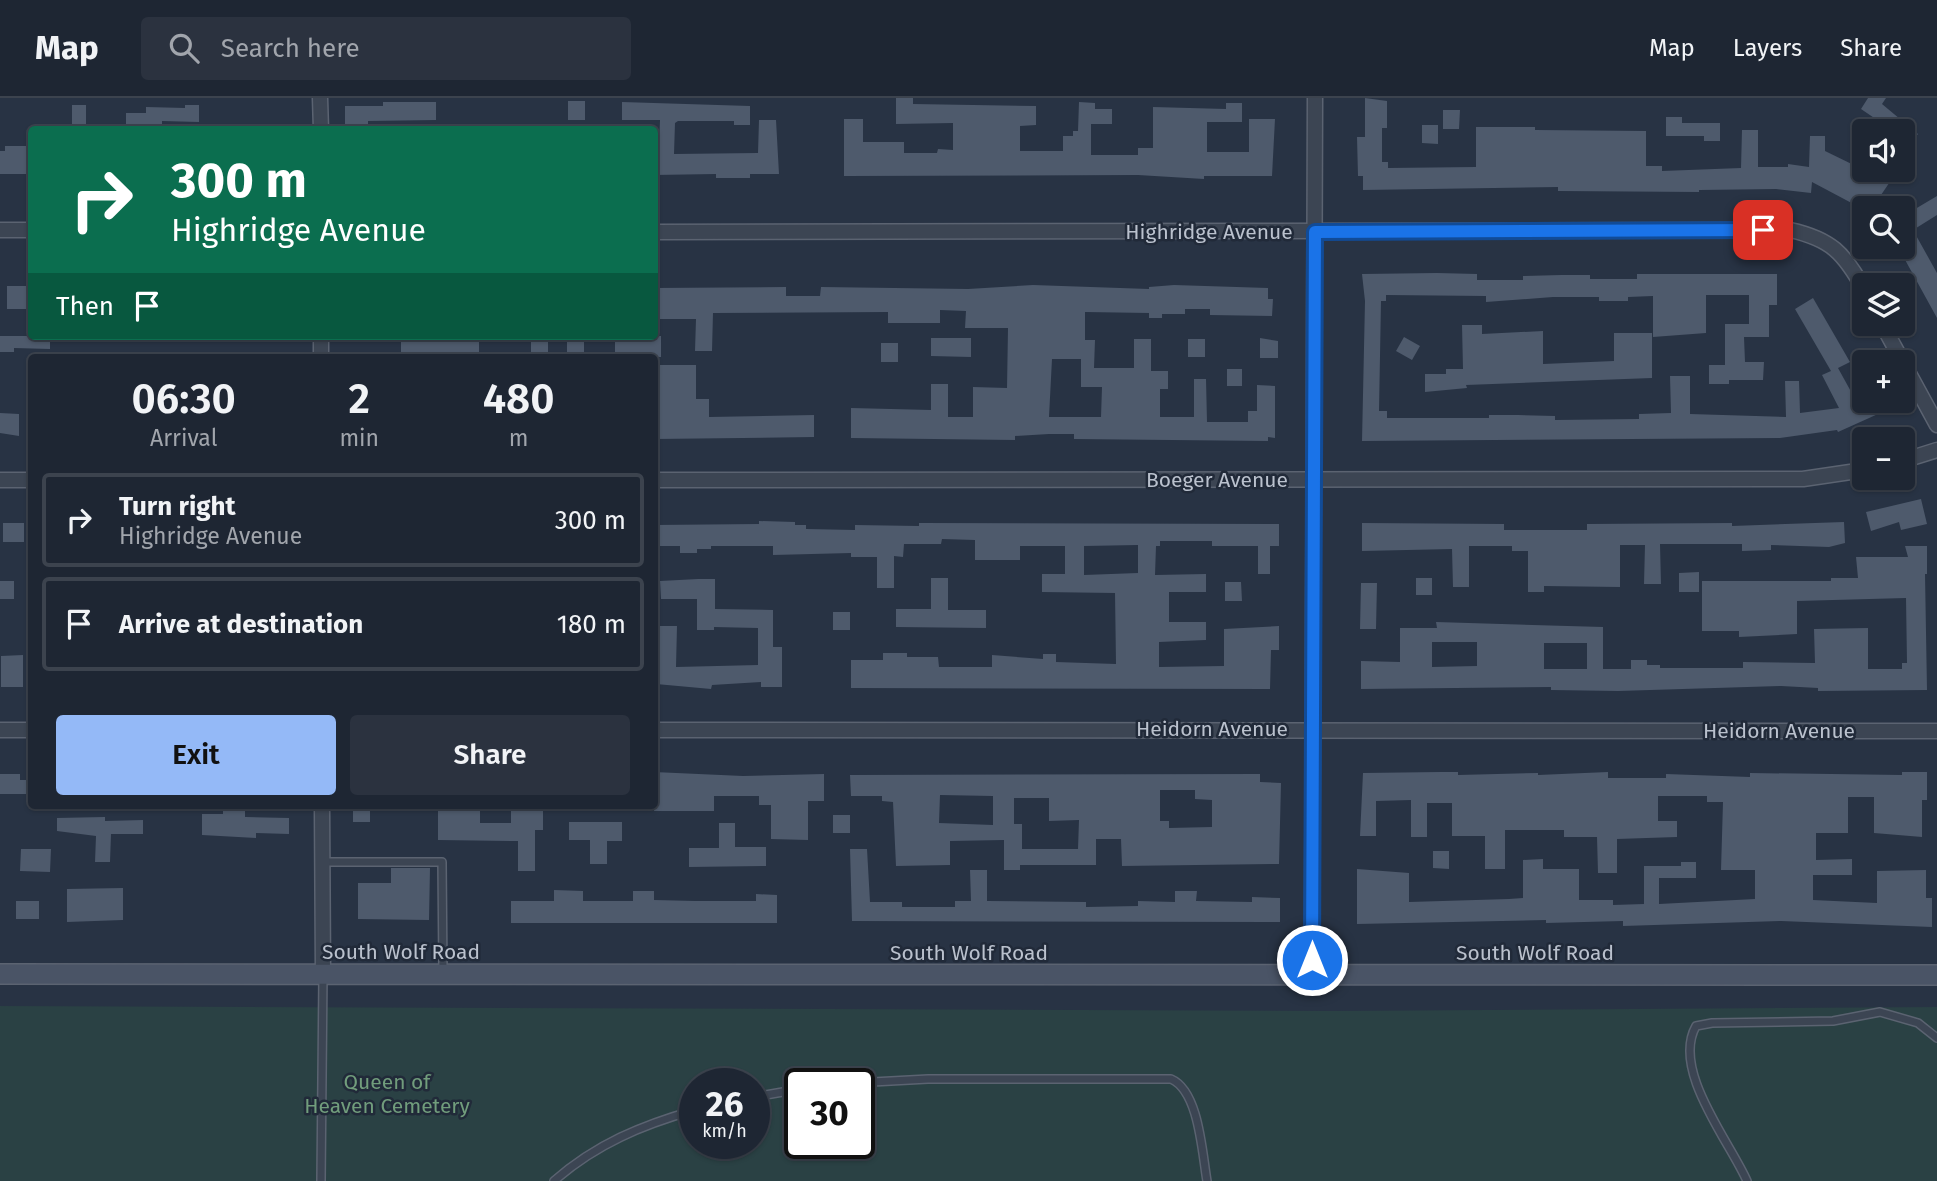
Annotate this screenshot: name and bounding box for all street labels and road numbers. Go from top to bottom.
street label: Highridge Avenue [1125,219,1293,245]
street label: Boeger Avenue [1146,467,1288,493]
street label: Heidorn Avenue [1136,716,1288,742]
street label: Heidorn Avenue [1703,718,1855,744]
street label: South Wolf Road [322,939,480,965]
street label: South Wolf Road [890,940,1048,966]
street label: South Wolf Road [1456,940,1614,966]

